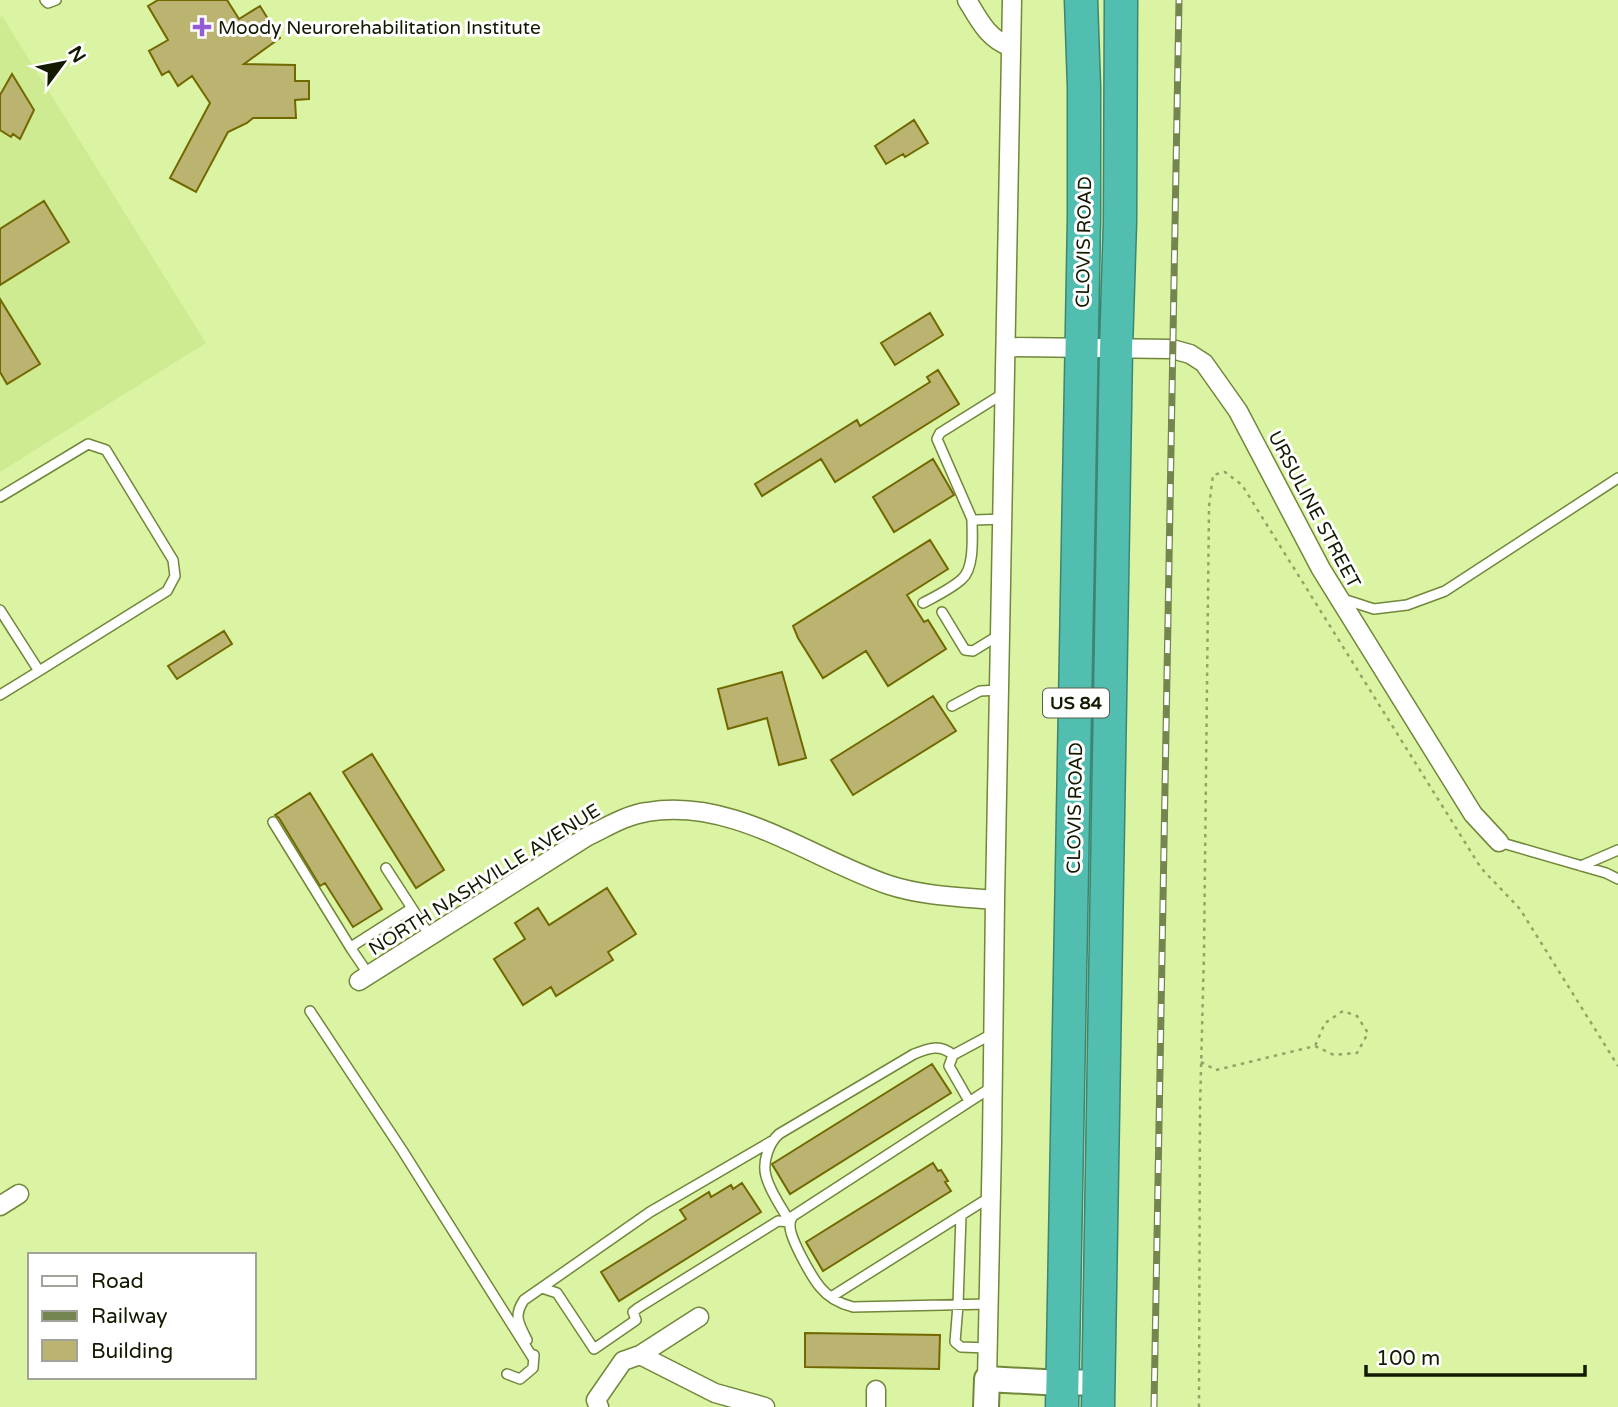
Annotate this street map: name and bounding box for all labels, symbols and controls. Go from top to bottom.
marker: Moody Neurorehabilitation Institute [192,17,212,37]
place label: Moody Neurorehabilitation Institute [218,17,541,39]
north arrow [28,28,98,98]
text: N [63,42,90,67]
street label: CLOVIS ROAD [1072,176,1096,308]
street label: URSULINE STREET [1263,427,1365,592]
road number: US 84 [1043,688,1109,718]
street label: CLOVIS ROAD [1063,742,1087,874]
street label: NORTH NASHVILLE AVENUE [365,799,604,960]
legend [28,1253,256,1379]
text: Road [91,1269,144,1294]
text: Railway [91,1304,168,1329]
scale bar [1366,1334,1585,1378]
text: Building [91,1339,173,1364]
text: 100 m [1376,1346,1440,1371]

